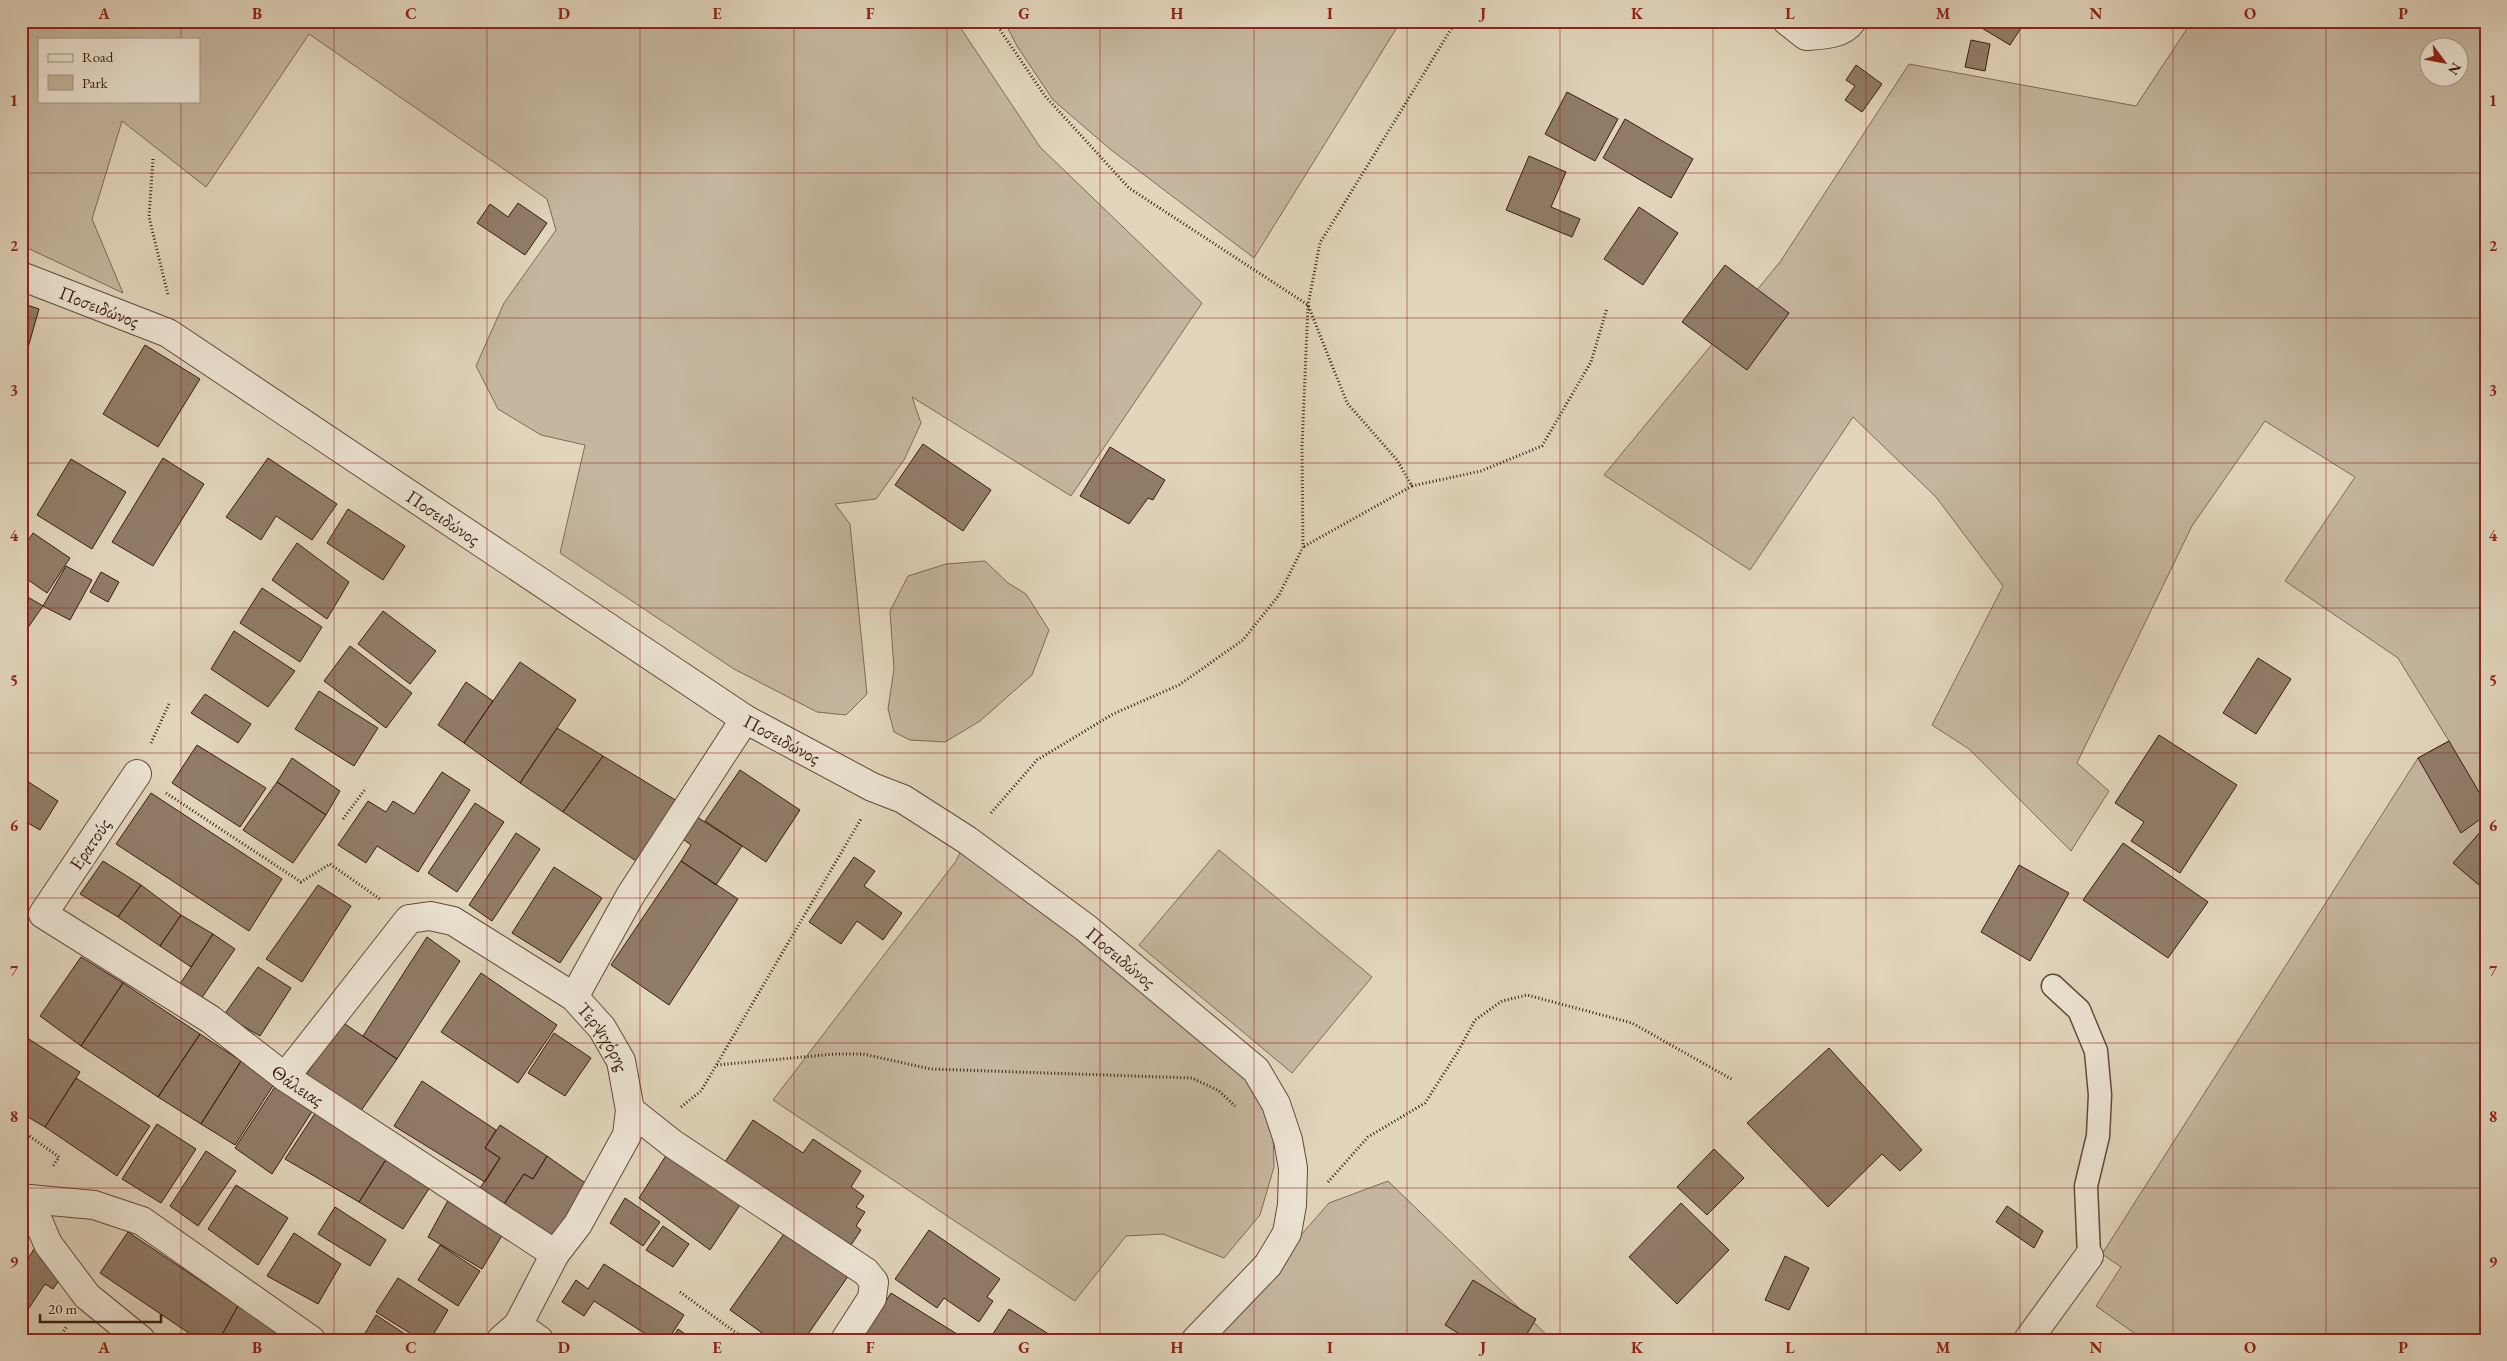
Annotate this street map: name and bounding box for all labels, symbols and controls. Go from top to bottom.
text: A [97,3,110,24]
text: B [252,3,262,24]
text: C [405,3,417,24]
text: D [558,3,570,24]
text: E [712,3,722,24]
text: F [866,3,875,24]
text: G [1018,3,1030,24]
text: H [1171,3,1184,24]
text: I [1327,3,1333,24]
text: J [1478,3,1486,24]
text: K [1631,3,1644,24]
text: L [1785,3,1795,24]
text: M [1936,3,1951,24]
text: N [2090,3,2103,24]
text: O [2244,3,2256,24]
text: P [2398,3,2408,24]
legend [38,38,200,102]
north arrow [2420,38,2470,88]
text: Road [82,47,114,66]
text: N [2444,59,2466,79]
text: Park [82,73,109,92]
text: 1 [10,90,18,111]
text: 1 [2489,90,2497,111]
text: 2 [10,235,19,256]
text: 2 [2489,235,2498,256]
street label: Ποσειδώνος [56,280,143,333]
text: 3 [10,380,18,401]
text: 3 [2489,380,2497,401]
street label: Ποσειδώνος [402,484,485,551]
text: 4 [10,525,19,546]
text: 4 [2489,525,2498,546]
text: 5 [10,670,18,691]
text: 5 [2489,670,2497,691]
street label: Ποσειδώνος [739,708,825,770]
street label: Ερατούς [64,813,116,875]
text: 6 [10,815,19,836]
text: 6 [2489,815,2498,836]
street label: Ποσειδώνος [1081,921,1161,994]
text: 7 [10,960,19,981]
text: 7 [2489,960,2498,981]
street label: Τερψιχόρης [572,996,635,1074]
street label: Θάλειας [266,1059,329,1112]
text: 8 [10,1106,18,1127]
text: 8 [2489,1106,2497,1127]
text: 9 [10,1251,19,1272]
text: 9 [2489,1251,2498,1272]
scale bar [40,1291,161,1323]
text: 20 m [48,1299,77,1318]
text: A [97,1337,110,1358]
text: B [252,1337,262,1358]
text: C [405,1337,417,1358]
text: D [558,1337,570,1358]
text: E [712,1337,722,1358]
text: F [866,1337,875,1358]
text: G [1018,1337,1030,1358]
text: H [1171,1337,1184,1358]
text: I [1327,1337,1333,1358]
text: J [1478,1337,1486,1358]
text: K [1631,1337,1644,1358]
text: L [1785,1337,1795,1358]
text: M [1936,1337,1951,1358]
text: N [2090,1337,2103,1358]
text: O [2244,1337,2256,1358]
text: P [2398,1337,2408,1358]

